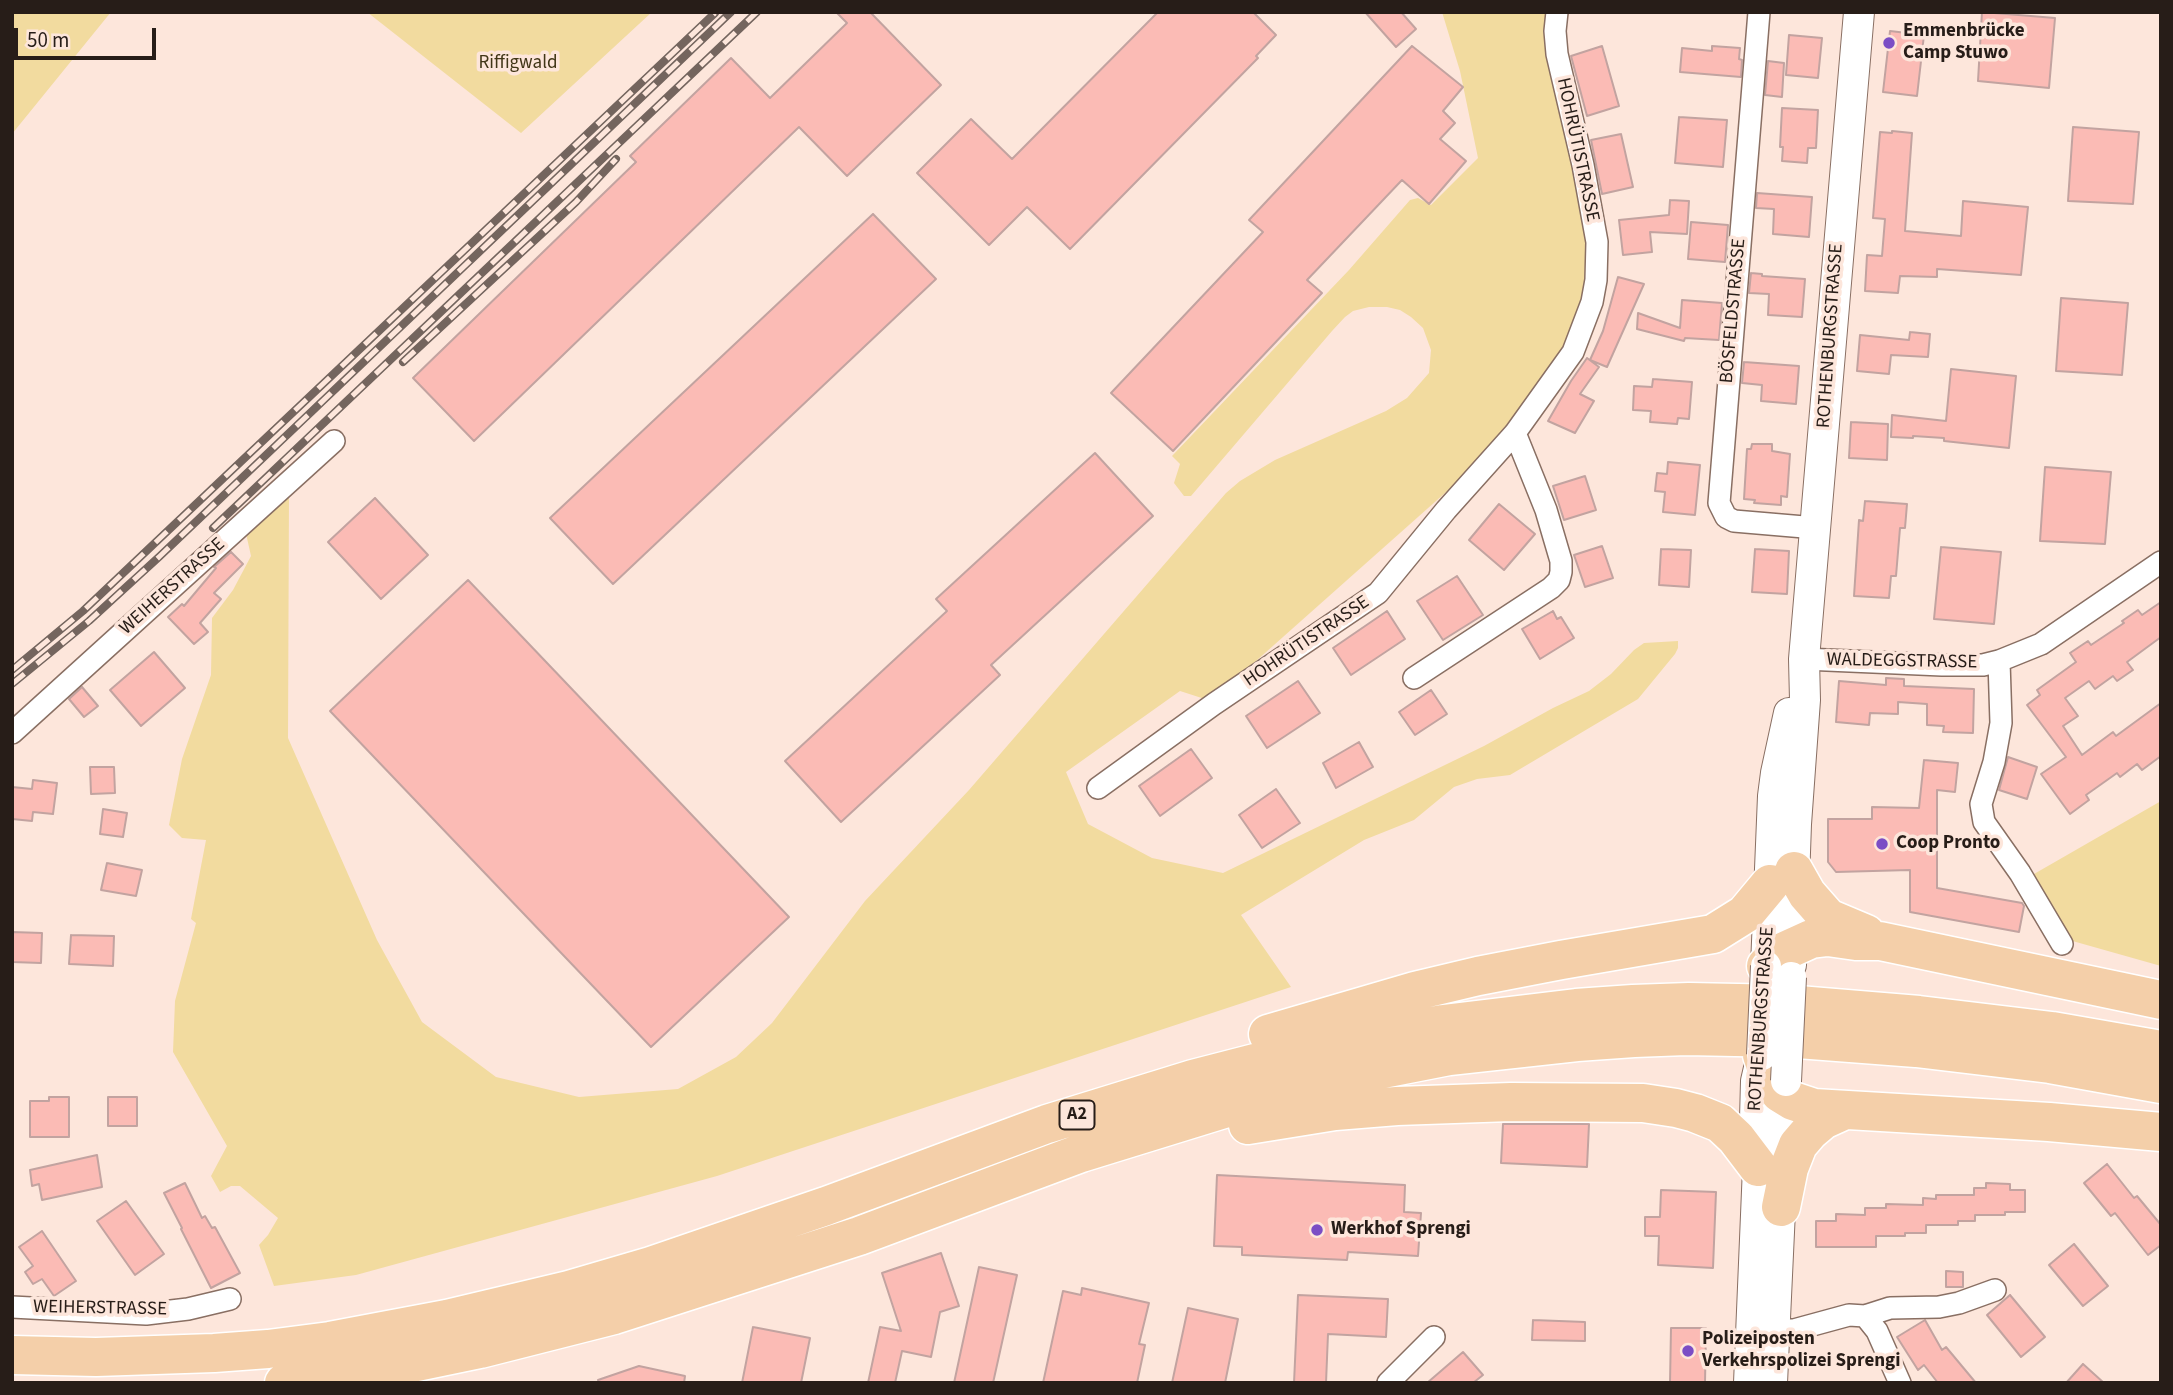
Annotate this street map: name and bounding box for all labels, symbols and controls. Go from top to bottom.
scale bar [18,14,159,58]
place label: Emmenbrücke Camp Stuwo [1903,21,2025,65]
text: 50 m [27,25,69,55]
marker: Emmenbrücke Camp Stuwo [1881,35,1897,51]
park label: Riffigwald [478,53,558,75]
street label: HOHRÜTISTRASSE [1551,76,1603,224]
street label: BÖSFELDSTRASSE [1716,238,1752,384]
street label: ROTHENBURGSTRASSE [1813,243,1849,429]
street label: WEIHERSTRASSE [116,534,230,640]
street label: HOHRÜTISTRASSE [1240,592,1374,692]
street label: WALDEGGSTRASSE [1826,649,1978,675]
place label: Coop Pronto [1896,833,2000,855]
marker: Coop Pronto [1874,836,1890,852]
street label: ROTHENBURGSTRASSE [1744,926,1780,1112]
road number: A2 [1060,1100,1094,1130]
place label: Werkhof Sprengi [1331,1219,1471,1241]
marker: Werkhof Sprengi [1309,1222,1325,1238]
street label: WEIHERSTRASSE [33,1296,167,1322]
place label: Polizeiposten Verkehrspolizei Sprengi [1702,1329,1900,1373]
marker: Polizeiposten Verkehrspolizei Sprengi [1680,1343,1696,1359]

